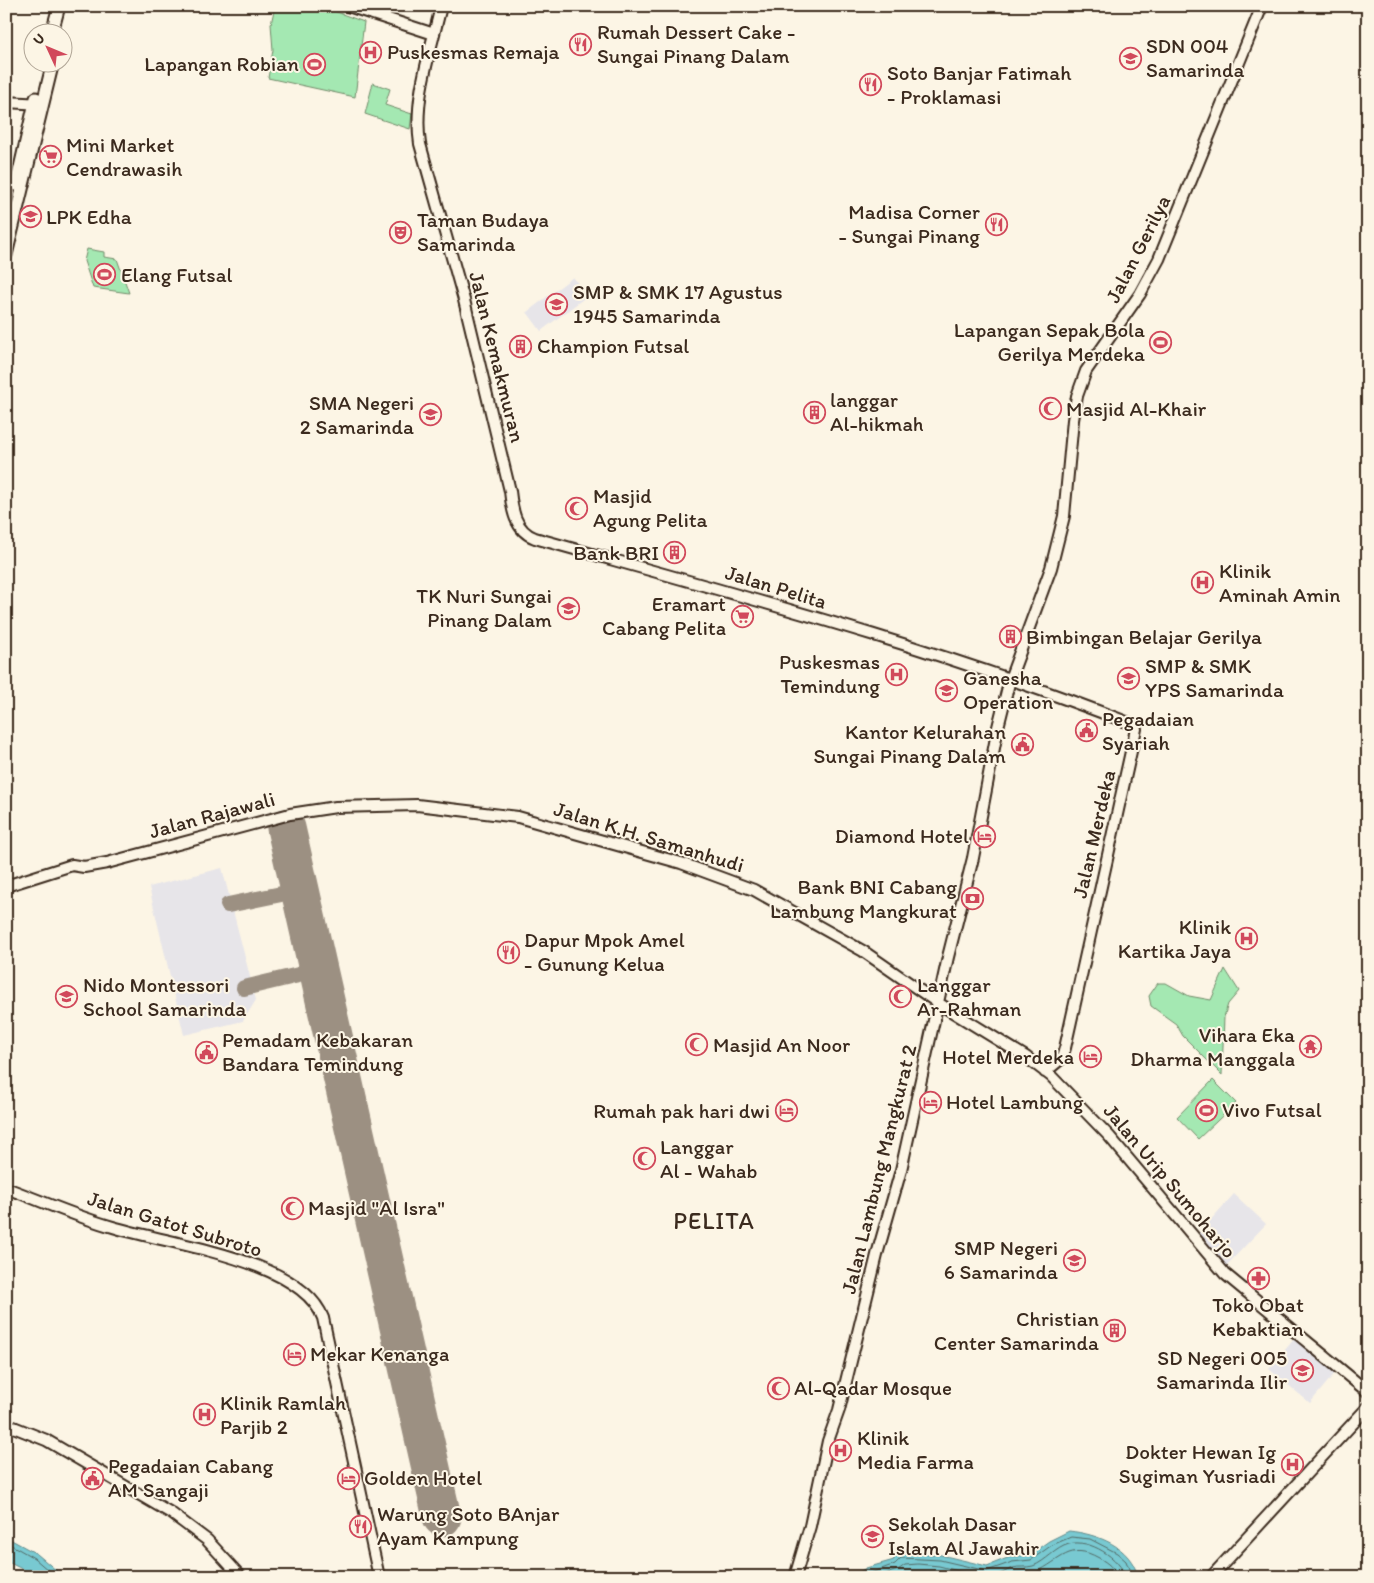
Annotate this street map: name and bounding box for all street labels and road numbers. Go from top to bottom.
street label: Jalan Gerilya [1100,191,1175,307]
street label: Jalan Kemakmuran [464,269,531,445]
street label: Jalan Pelita [722,559,830,614]
street label: Jalan Merdeka [1067,767,1120,900]
street label: Jalan Rajawali [146,786,277,843]
street label: Jalan K.H. Samanhudi [551,796,747,877]
street label: Jalan Lambung Mangkurat 2 [835,1042,922,1296]
street label: Jalan Urip Sumoharjo [1099,1098,1242,1263]
street label: Jalan Gatot Subroto [85,1185,266,1262]

